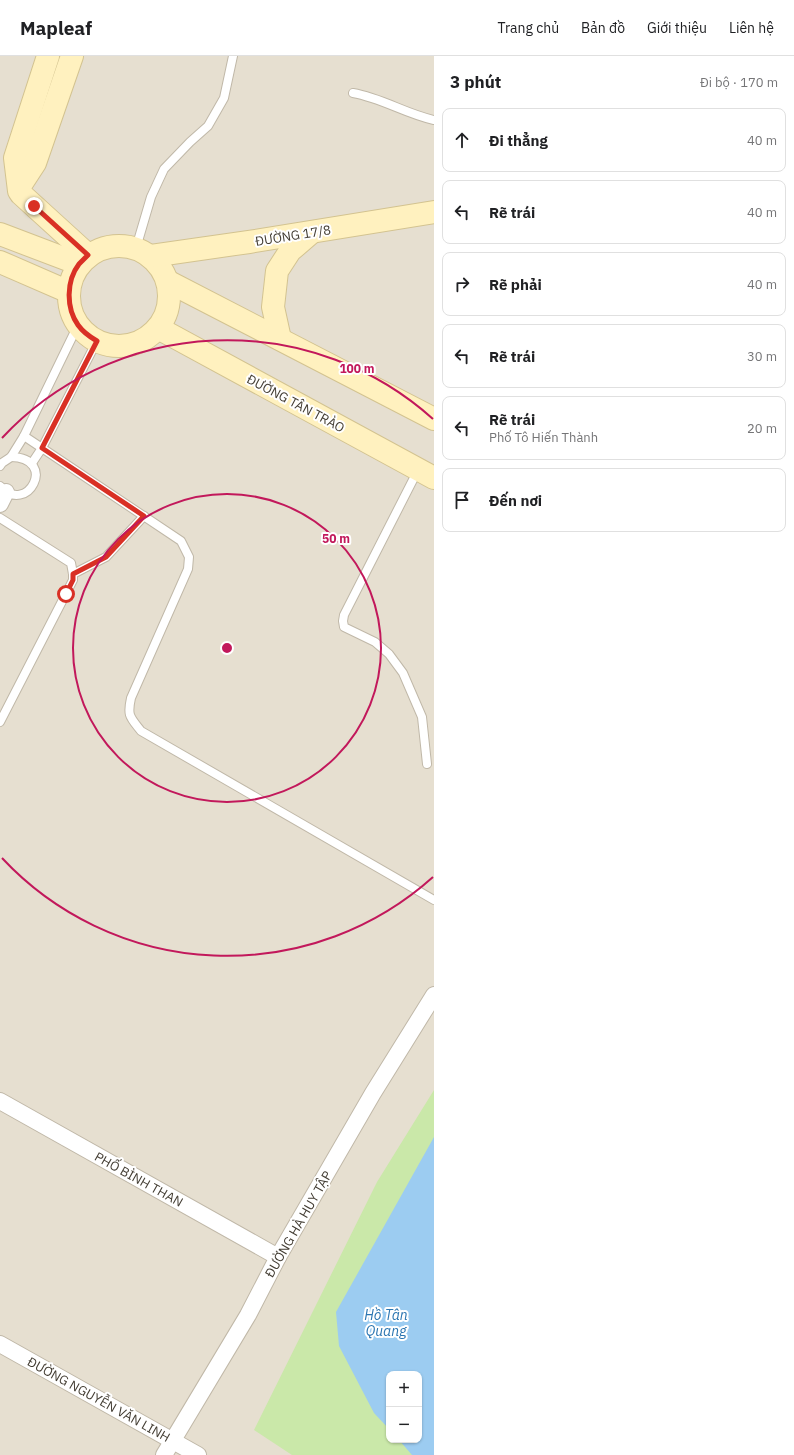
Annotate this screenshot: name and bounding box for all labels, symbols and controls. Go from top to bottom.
text: Mapleaf [20,16,92,40]
text: Trang chủ [498,19,559,37]
text: Bản đồ [581,19,625,37]
text: Giới thiệu [647,19,707,37]
text: Liên hệ [729,19,774,37]
text: 3 phút [450,71,501,93]
text: Đi bộ · 170 m [700,74,778,91]
icon: ahead [451,129,473,151]
text: Đi thẳng [489,131,548,150]
text: 40 m [747,132,777,149]
route end [25,197,43,215]
icon: left [451,201,473,223]
text: Rẽ trái [489,203,535,222]
text: 40 m [747,204,777,221]
street label: ĐƯỜNG 17/8 [254,221,332,250]
icon: right [451,273,473,295]
text: Rẽ phải [489,275,542,294]
text: 40 m [747,276,777,293]
icon: left [451,345,473,367]
text: Rẽ trái [489,347,535,366]
text: 30 m [747,348,777,365]
text: 100 m [339,361,375,376]
street label: ĐƯỜNG TÂN TRÀO [244,371,348,436]
text: Rẽ trái [489,410,535,429]
icon: left [451,417,473,439]
text: 20 m [747,420,777,437]
text: Phố Tô Hiến Thành [489,429,598,446]
icon: arrive [451,489,473,511]
text: Đến nơi [489,491,542,510]
text: 50 m [322,531,350,546]
route start [57,585,75,603]
centre of rings [220,641,234,655]
street label: PHỐ BÌNH THAN [92,1146,187,1211]
street label: ĐƯỜNG HÀ HUY TẬP [261,1168,336,1281]
water label: Hồ Tân Quang [364,1306,408,1340]
street label: ĐƯỜNG NGUYỄN VĂN LINH [24,1352,174,1446]
map controls [386,1371,422,1443]
button: + [386,1371,422,1407]
button: − [386,1407,422,1443]

